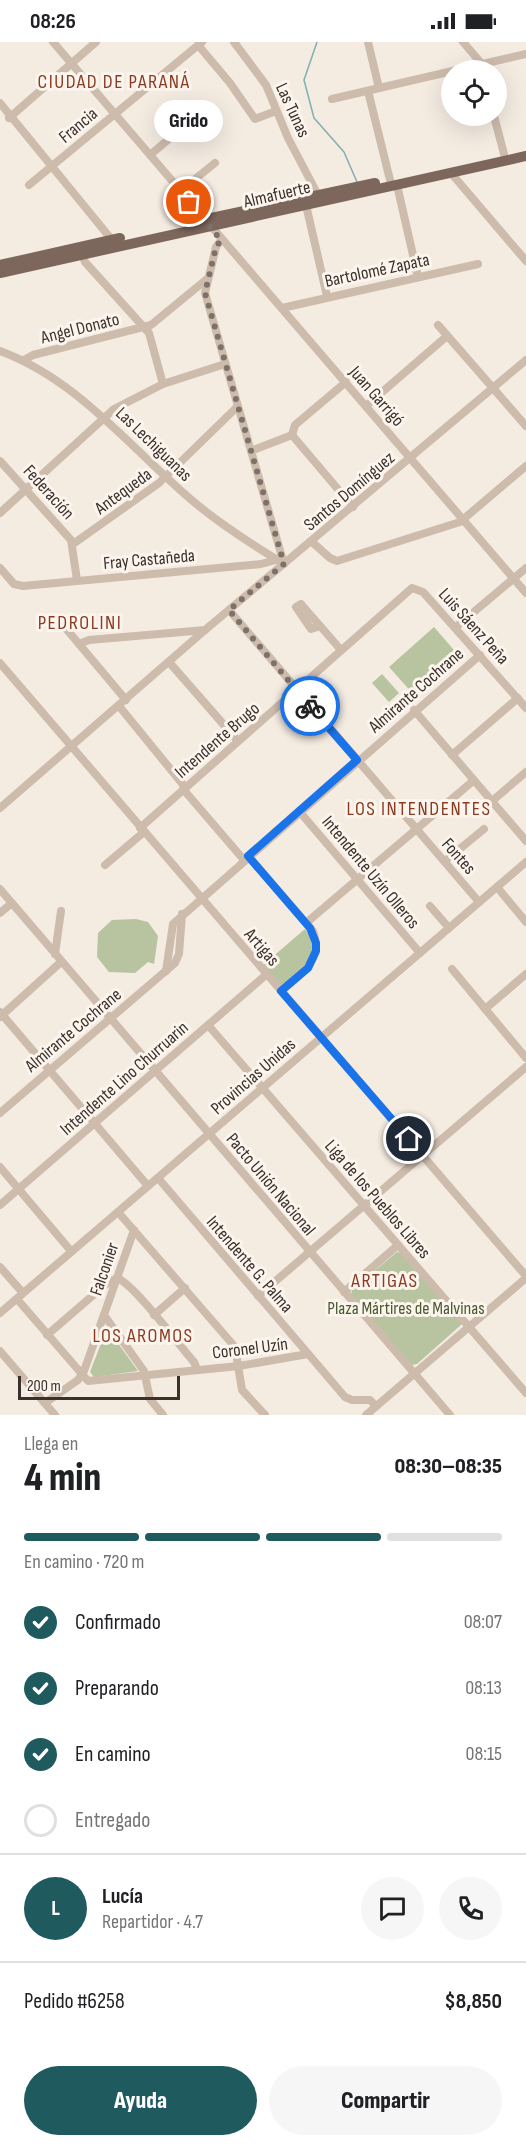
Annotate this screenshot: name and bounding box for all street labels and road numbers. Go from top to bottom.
street label: Las Tunas [271,80,314,141]
street label: Francia [55,103,102,148]
street label: Almafuerte [241,177,312,213]
street label: Bartolomé Zapata [323,249,431,292]
street label: Angel Donato [38,309,122,349]
street label: Juan Garrigó [344,361,408,431]
street label: Las Lechiguanas [111,403,196,486]
street label: Santos Domínguez [300,447,399,535]
street label: Federación [19,461,79,524]
street label: Antequeda [90,464,156,520]
street label: Fray Castañeda [102,545,196,574]
street label: Luis Sáenz Peña [434,584,513,669]
street label: Almirante Cochrane [364,643,468,738]
street label: Intendente Brugo [171,698,264,783]
street label: Intendente Uzín Olleros [317,812,424,933]
street label: Fontes [437,834,480,879]
street label: Artigas [239,924,284,970]
street label: Almirante Cochrane [20,984,126,1077]
street label: Intendente Lino Churruarin [56,1017,193,1140]
street label: Provincias Unidas [207,1034,300,1119]
street label: Pacto Unión Nacional [222,1129,320,1240]
street label: Liga de los Pueblos Libres [320,1136,435,1263]
street label: Intendente G. Palma [202,1212,297,1317]
street label: Falconier [86,1240,123,1299]
street label: Coronel Uzín [211,1333,289,1364]

